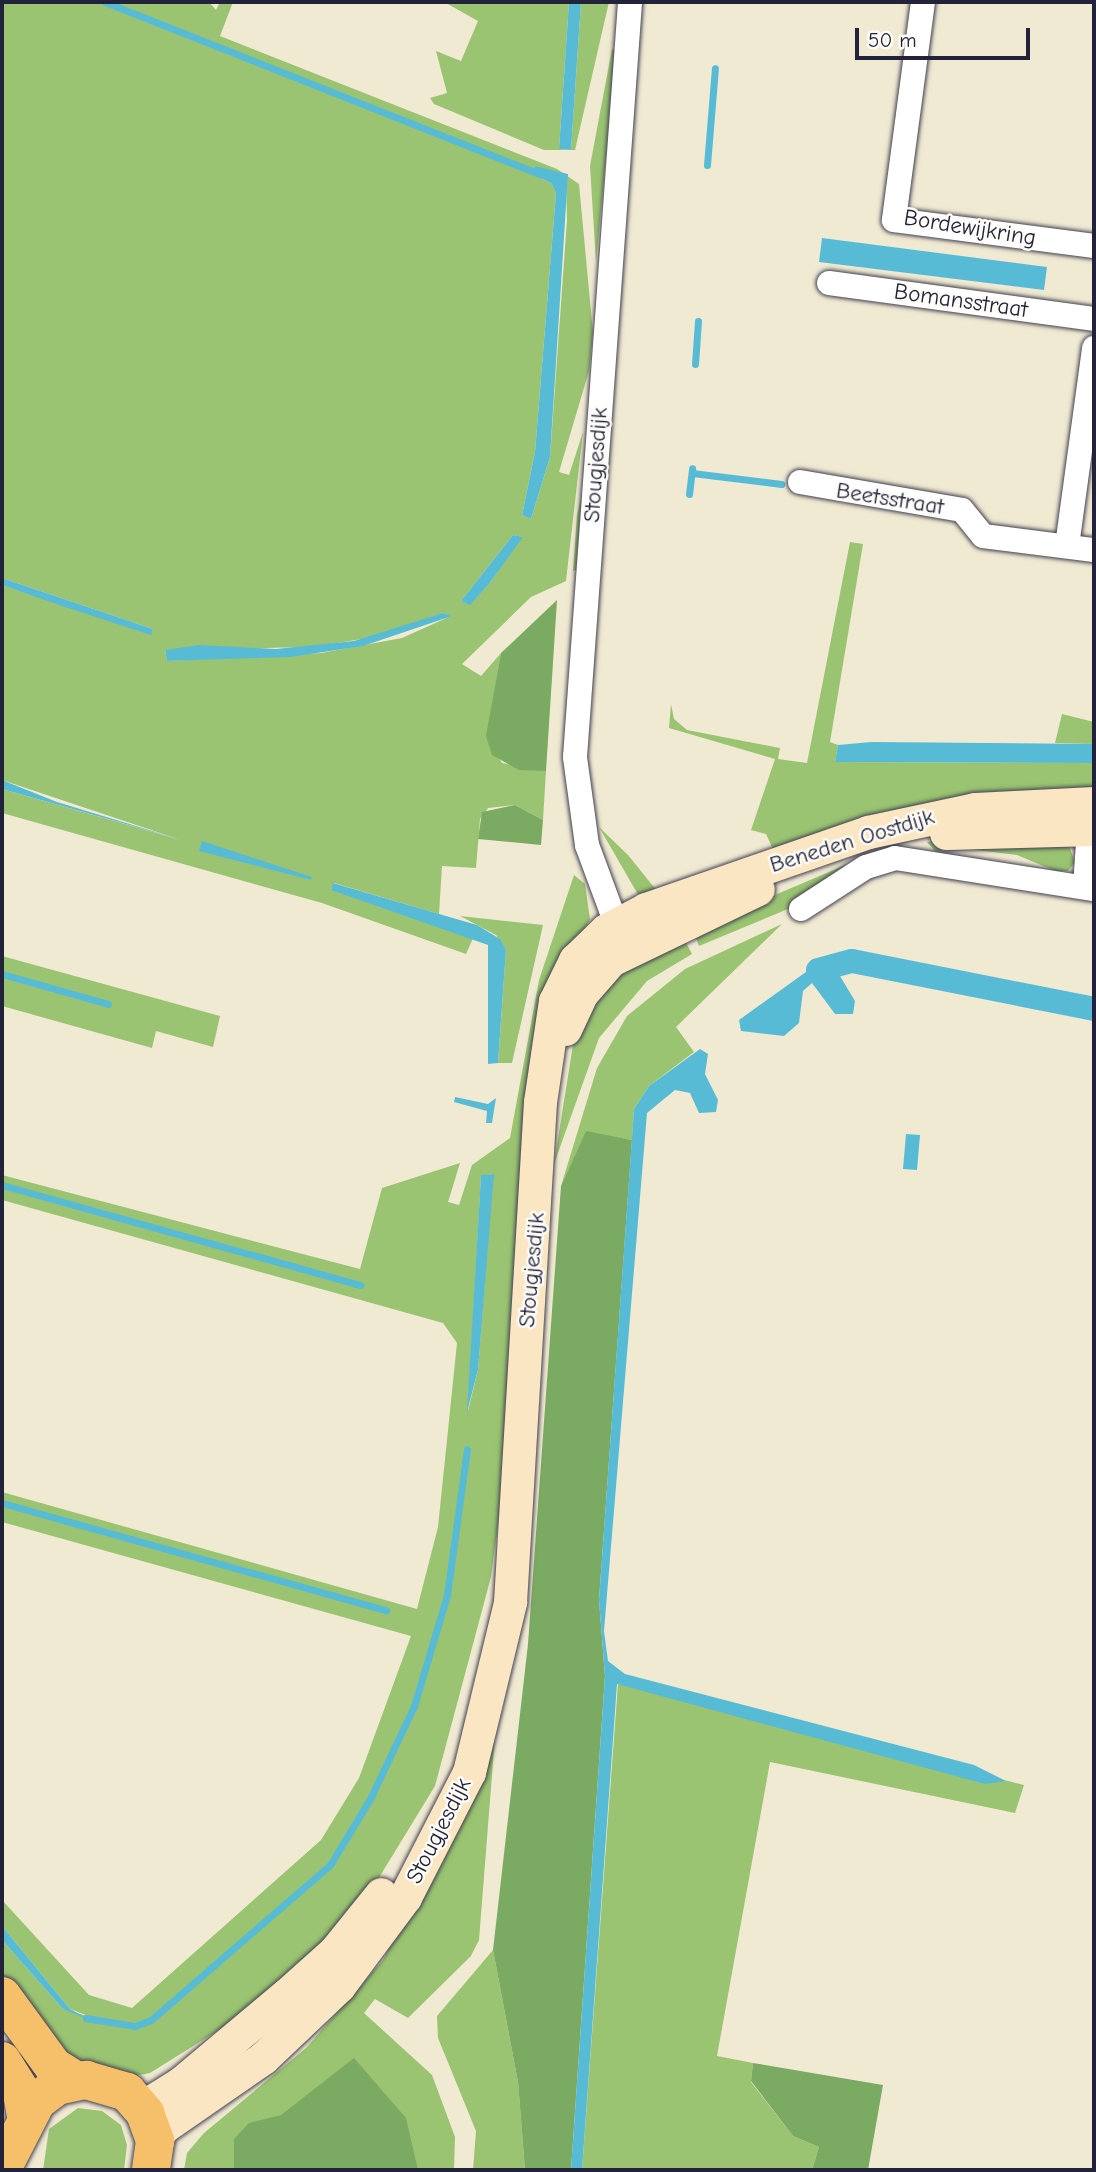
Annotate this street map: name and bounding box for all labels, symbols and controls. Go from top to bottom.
scale bar [858,14,1033,58]
text: 50 m [868,28,917,52]
street label: Bordewijkring [902,204,1038,252]
street label: Bomansstraat [892,278,1030,324]
street label: Stougjesdijk [578,407,614,523]
street label: Beetsstraat [834,477,946,521]
street label: Beneden Oostdijk [766,803,938,879]
street label: Stougjesdijk [513,1211,551,1329]
street label: Stougjesdijk [401,1773,477,1889]

